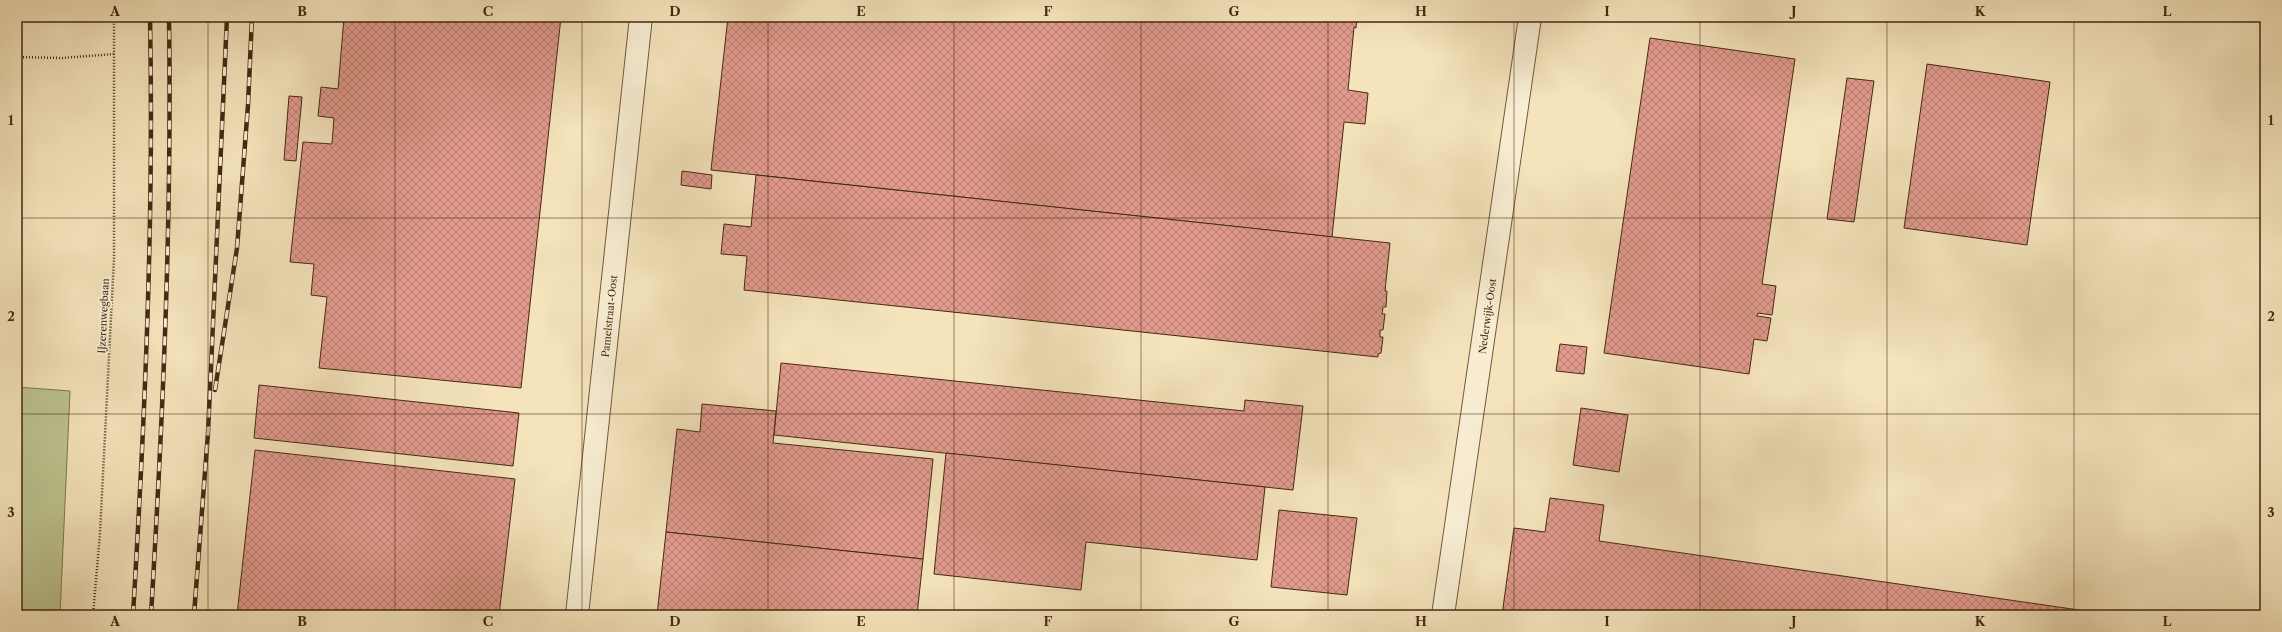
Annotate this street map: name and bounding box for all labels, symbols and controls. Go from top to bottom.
text: A [109,3,121,19]
text: B [297,3,307,19]
text: C [483,3,493,19]
text: D [669,3,681,19]
text: E [856,3,866,19]
text: F [1044,3,1053,19]
text: G [1228,3,1240,19]
text: H [1415,3,1427,19]
text: I [1604,3,1610,19]
text: J [1789,3,1797,19]
text: K [1975,3,1986,19]
text: L [2163,3,2172,19]
text: 1 [8,112,14,128]
text: 1 [2268,112,2274,128]
street label: Pamelstraat-Oost [599,274,620,358]
street label: IJzerenwegbaan [95,277,112,354]
street label: Nederwijk-Oost [1476,277,1499,355]
text: 2 [7,308,15,324]
text: 2 [2267,308,2275,324]
text: 3 [7,504,15,520]
text: 3 [2267,504,2275,520]
text: A [109,613,121,629]
text: B [297,613,307,629]
text: C [483,613,493,629]
text: D [669,613,681,629]
text: E [856,613,866,629]
text: F [1044,613,1053,629]
text: G [1228,613,1240,629]
text: H [1415,613,1427,629]
text: I [1604,613,1610,629]
text: J [1789,613,1797,629]
text: K [1975,613,1986,629]
text: L [2163,613,2172,629]

